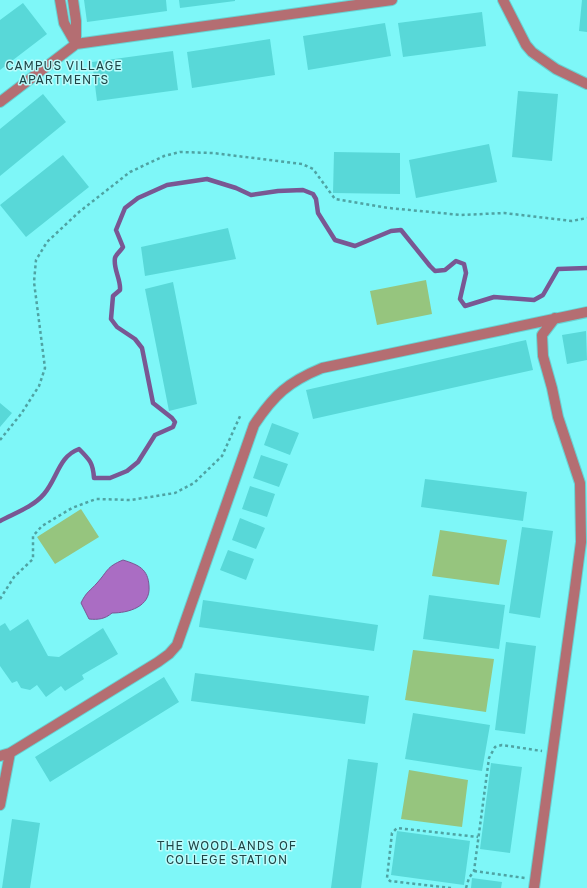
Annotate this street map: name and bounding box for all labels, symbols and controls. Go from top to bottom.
district label: CAMPUS VILLAGE APARTMENTS [5,58,123,87]
district label: THE WOODLANDS OF COLLEGE STATION [157,838,297,867]

